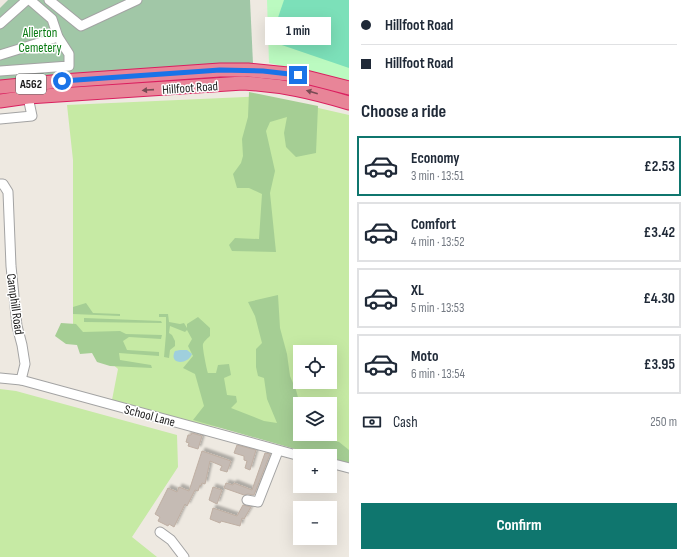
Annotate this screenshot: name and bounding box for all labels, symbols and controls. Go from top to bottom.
text: Hillfoot Road [385,16,453,35]
callout: 1 min [265,17,331,45]
text: 1 min [286,23,310,39]
park label: Allerton Cemetery [19,25,61,56]
text: Hillfoot Road [385,54,453,73]
route end [289,66,307,84]
route start [53,72,71,90]
road number: A562 [16,74,46,94]
street label: Hillfoot Road [162,78,218,98]
one-way arrow [142,86,154,93]
one-way arrow [305,89,317,95]
text: Choose a ride [361,101,446,122]
icon: car [363,148,399,184]
text: Economy [411,149,460,168]
text: £2.53 [644,157,675,176]
text: 3 min · 13:51 [411,168,464,184]
icon: car [363,214,399,250]
text: Comfort [411,215,456,234]
text: £3.42 [644,223,675,242]
text: 4 min · 13:52 [411,234,465,250]
street label: Camphill Road [3,273,27,336]
icon: car [363,280,399,316]
text: XL [411,281,424,300]
text: £4.30 [643,289,675,308]
text: 5 min · 13:53 [411,300,464,316]
map controls [293,345,337,545]
button: locate [293,345,337,389]
icon: car [363,346,399,382]
text: Moto [411,347,438,366]
text: £3.95 [644,355,675,374]
text: 6 min · 13:54 [411,366,465,382]
button: layers [293,397,337,441]
street label: School Lane [122,401,177,430]
icon: cash [361,411,383,433]
text: Cash [393,413,418,432]
text: 250 m [650,414,677,430]
button: + [293,449,337,493]
button: − [293,501,337,545]
button: Confirm [361,503,677,549]

